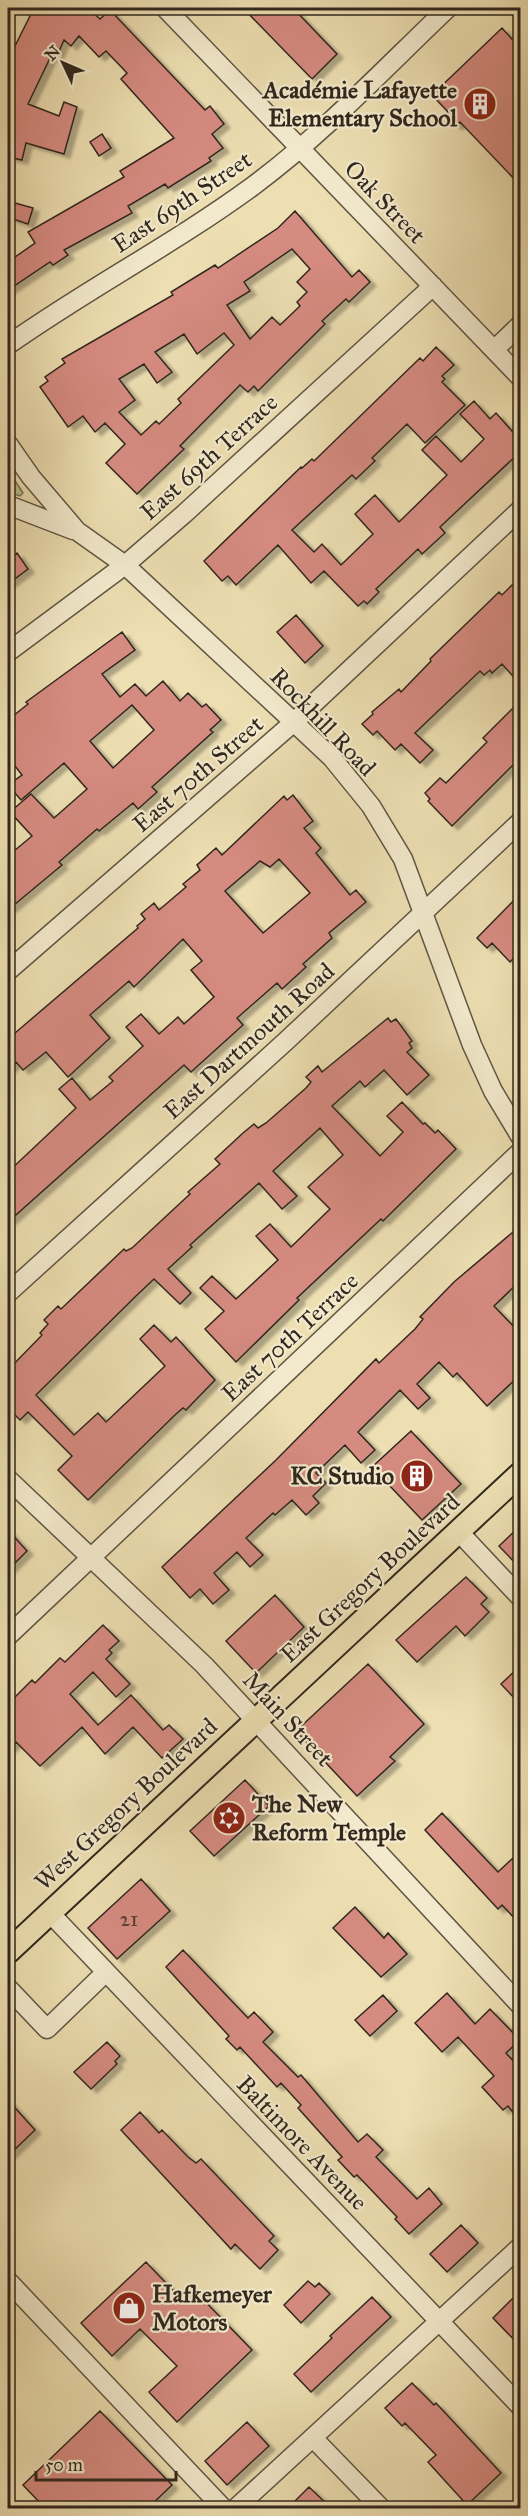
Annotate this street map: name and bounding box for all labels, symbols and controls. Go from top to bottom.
north arrow [33,33,93,93]
text: N [41,41,64,64]
place label: Académie Lafayette Elementary School [261,75,458,133]
building icon: Académie Lafayette Elementary School [462,86,498,122]
street label: East 69th Street [107,144,258,260]
street label: Oak Street [338,154,432,250]
street label: East 69th Terrace [134,387,284,527]
street label: Rockhill Road [264,661,382,783]
street label: East 70th Street [127,709,270,839]
street label: East Dartmouth Road [157,956,341,1126]
street label: East 70th Terrace [215,1266,365,1408]
building icon: KC Studio [399,1458,435,1494]
place label: KC Studio [290,1461,394,1491]
street label: East Gregory Boulevard [274,1487,466,1669]
street label: Main Street [236,1665,340,1773]
street label: West Gregory Boulevard [28,1711,224,1897]
place label: The New Reform Temple [251,1789,406,1847]
synagogue icon: The New Reform Temple [211,1800,247,1836]
house number: 21 [120,1906,138,1932]
street label: Baltimore Avenue [230,2069,374,2217]
place label: Hafkemeyer Motors [152,2279,273,2337]
shop icon: Hafkemeyer Motors [111,2290,147,2326]
scale bar [36,2444,176,2482]
text: 50 m [45,2454,83,2476]

